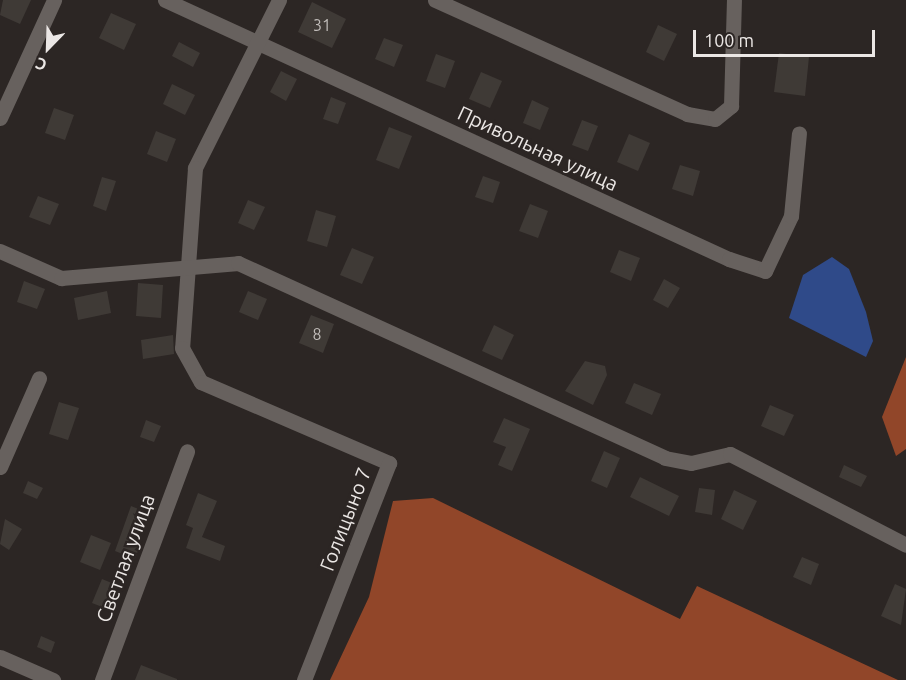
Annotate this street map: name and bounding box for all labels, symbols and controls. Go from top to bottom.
house number: 31 [313,15,331,35]
north arrow [18,18,78,78]
scale bar [696,18,878,56]
text: 100 m [704,30,754,50]
text: С [33,54,49,75]
street label: Привольная улица [454,100,622,196]
house number: 8 [312,324,322,344]
street label: Голицыно 7 [314,464,376,574]
street label: Светлая улица [91,491,159,625]

